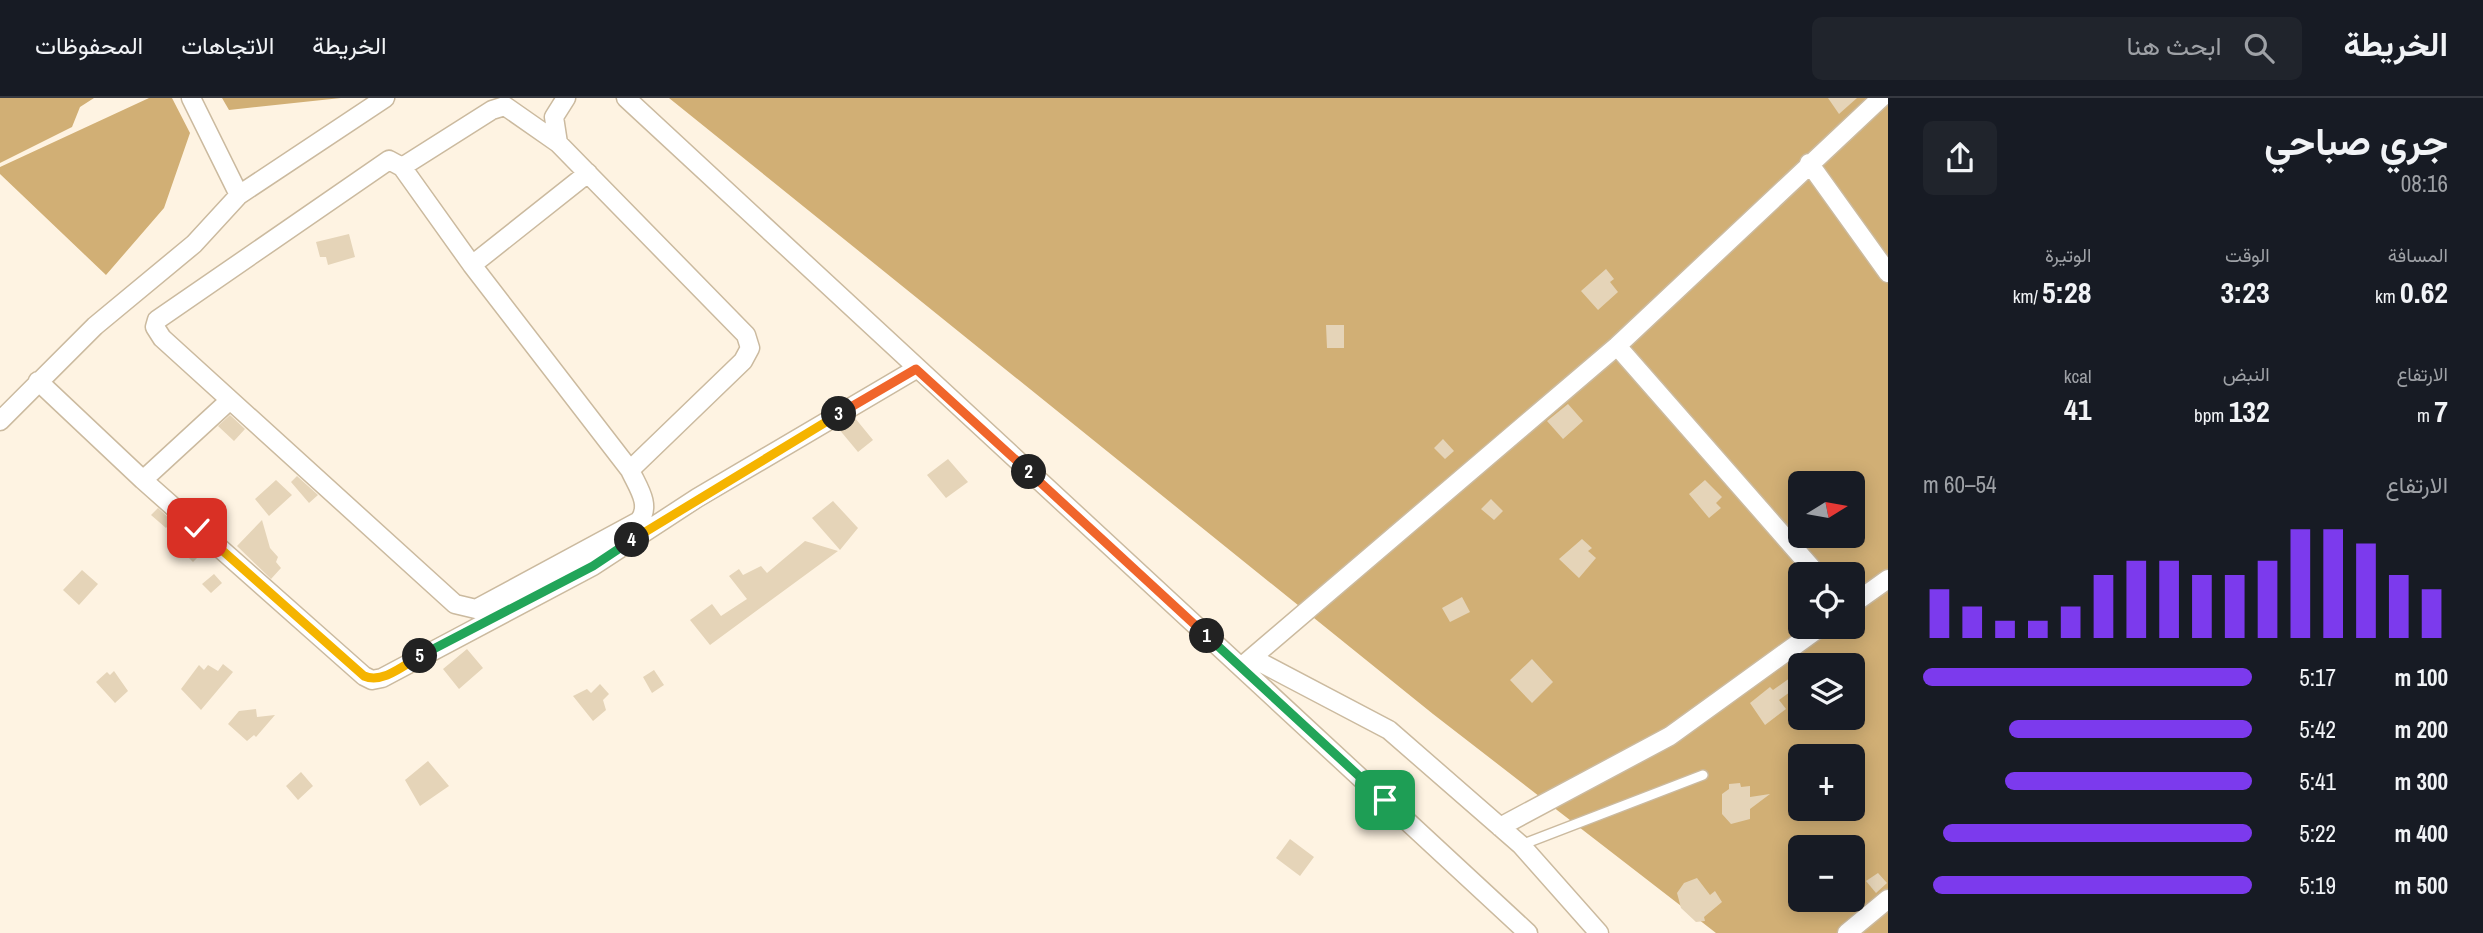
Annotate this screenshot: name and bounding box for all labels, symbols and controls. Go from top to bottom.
search box [1812,17,2302,80]
text: الخريطة [2344,22,2448,66]
text: ابحث هنا [2126,28,2222,63]
text: المحفوظات [35,29,143,61]
text: الاتجاهات [181,29,274,61]
text: الخريطة [312,29,387,61]
icon: search [2240,29,2278,67]
text: جري صباحي [2264,116,2448,167]
button: share [1923,121,1997,195]
text: 08:16 [2401,168,2448,199]
text: الوتيرة [2045,242,2091,268]
text: الوقت [2225,242,2270,268]
text: المسافة [2388,242,2448,268]
text: 5:28 [2042,272,2091,312]
text: 3:23 [2220,272,2270,312]
text: 0.62 [2400,272,2448,312]
text: /km [2013,283,2042,309]
text: km [2375,283,2400,309]
text: النبض [2223,361,2270,387]
text: الارتفاع [2396,361,2448,387]
text: kcal [2064,363,2091,389]
text: 41 [2064,389,2091,429]
text: 132 [2229,391,2270,431]
text: 7 [2434,391,2448,431]
pin: 3 [822,396,856,432]
text: 3 [834,400,843,426]
text: bpm [2194,402,2229,428]
text: m [2417,402,2434,428]
pin: 2 [1012,454,1046,490]
text: 2 [1024,458,1033,484]
text: 54–60 m [1923,469,1996,500]
text: الارتفاع [2386,469,2448,500]
north arrow [1788,471,1866,548]
map controls [1788,471,1865,912]
pin [167,498,227,558]
icon: check [178,509,216,547]
pin: 4 [614,522,650,558]
text: 4 [627,526,636,552]
button: locate [1788,562,1865,639]
pin: 1 [1190,618,1224,654]
text: 1 [1202,622,1211,648]
pin: 5 [402,638,438,674]
text: 5 [415,642,424,668]
button: layers [1788,653,1865,730]
text: 5:17 [2299,662,2336,693]
text: 100 m [2395,662,2448,693]
text: 5:42 [2299,714,2336,745]
text: 200 m [2395,714,2448,745]
button: + [1788,744,1865,821]
text: 5:41 [2299,766,2336,797]
text: 300 m [2395,766,2448,797]
pin [1355,770,1415,830]
icon: arrive [1366,781,1404,819]
text: 5:22 [2299,818,2336,849]
text: 400 m [2395,818,2448,849]
button: − [1788,835,1865,912]
text: 5:19 [2299,870,2336,901]
text: 500 m [2395,870,2448,901]

